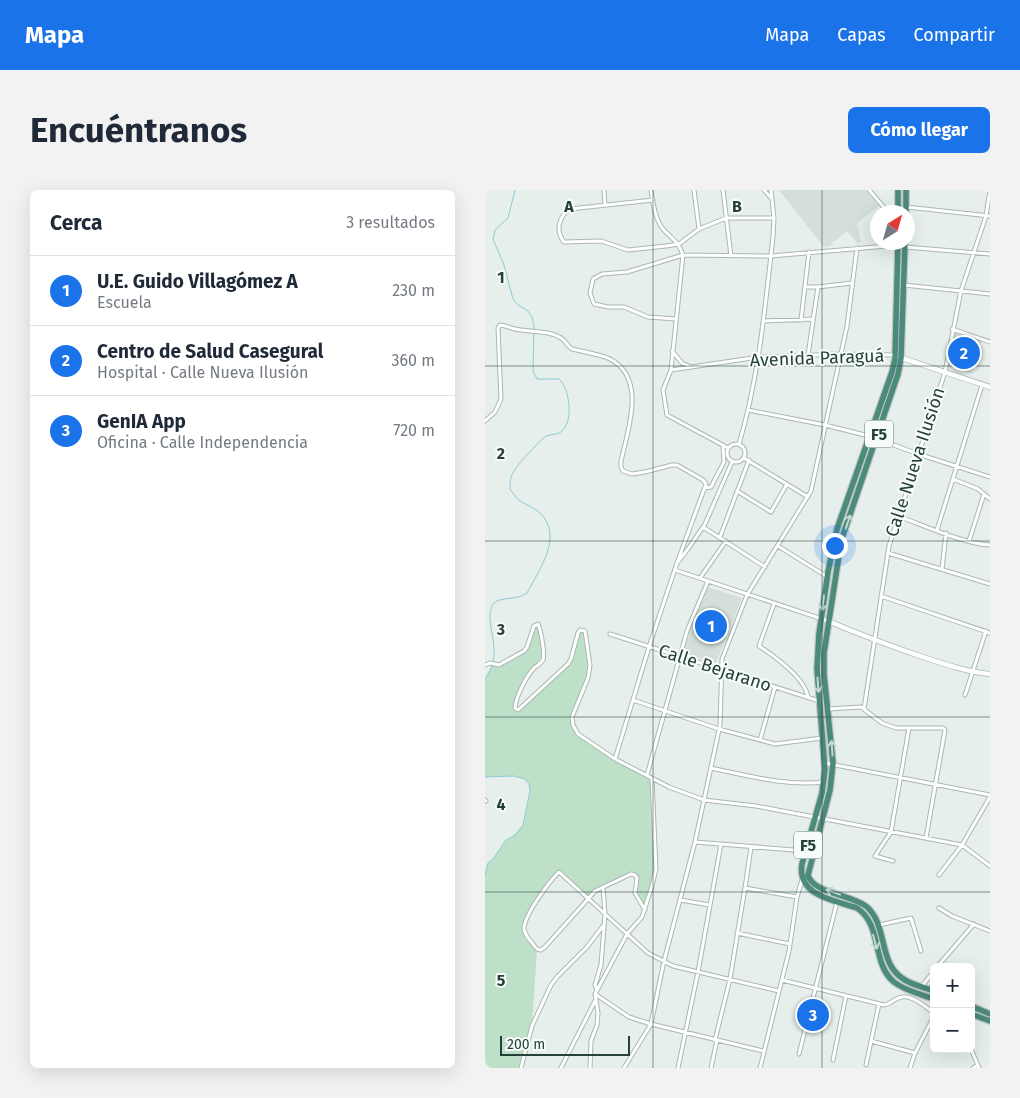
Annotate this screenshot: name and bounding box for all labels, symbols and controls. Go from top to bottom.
text: Mapa [25,21,84,49]
text: Mapa [765,24,809,46]
text: Capas [837,24,886,46]
text: Compartir [914,24,995,46]
button: Cómo llegar [848,107,990,153]
text: Encuéntranos [30,109,247,151]
text: A [563,197,574,216]
text: B [732,197,742,216]
north arrow [870,205,915,250]
text: Cerca [50,210,102,236]
text: 3 resultados [346,213,435,232]
text: 1 [497,268,505,287]
text: U.E. Guido Villagómez A [97,270,298,293]
text: 1 [62,281,70,300]
text: 230 m [392,281,435,300]
text: Escuela [97,293,152,312]
pin: 2 [948,334,980,372]
text: Centro de Salud Casegural [97,340,323,363]
street label: Avenida Paraguá [749,345,885,371]
text: 2 [62,351,70,370]
text: 360 m [392,351,435,370]
text: Hospital · Calle Nueva Ilusión [97,363,308,382]
street label: Calle Nueva Ilusión [880,385,950,539]
text: GenIA App [97,410,186,433]
road number: F5 [865,420,893,448]
text: 3 [62,421,70,440]
text: 720 m [393,421,435,440]
text: Oficina · Calle Independencia [97,433,308,452]
text: 2 [497,444,505,463]
one-way arrow [844,515,853,531]
your location [822,533,848,559]
one-way arrow [818,595,828,611]
pin: 1 [695,607,727,645]
text: 3 [496,620,505,639]
street label: Calle Bejarano [656,639,774,697]
one-way arrow [814,677,823,693]
one-way arrow [827,740,836,756]
text: 4 [496,795,506,814]
road number: F5 [794,832,822,858]
one-way arrow [825,887,841,896]
one-way arrow [871,934,881,950]
map controls [930,963,975,1053]
button: + [930,963,975,1008]
text: 5 [497,971,506,990]
pin: 3 [797,996,829,1034]
button: − [930,1008,975,1053]
scale bar [500,1033,630,1056]
text: 200 m [507,1036,545,1053]

